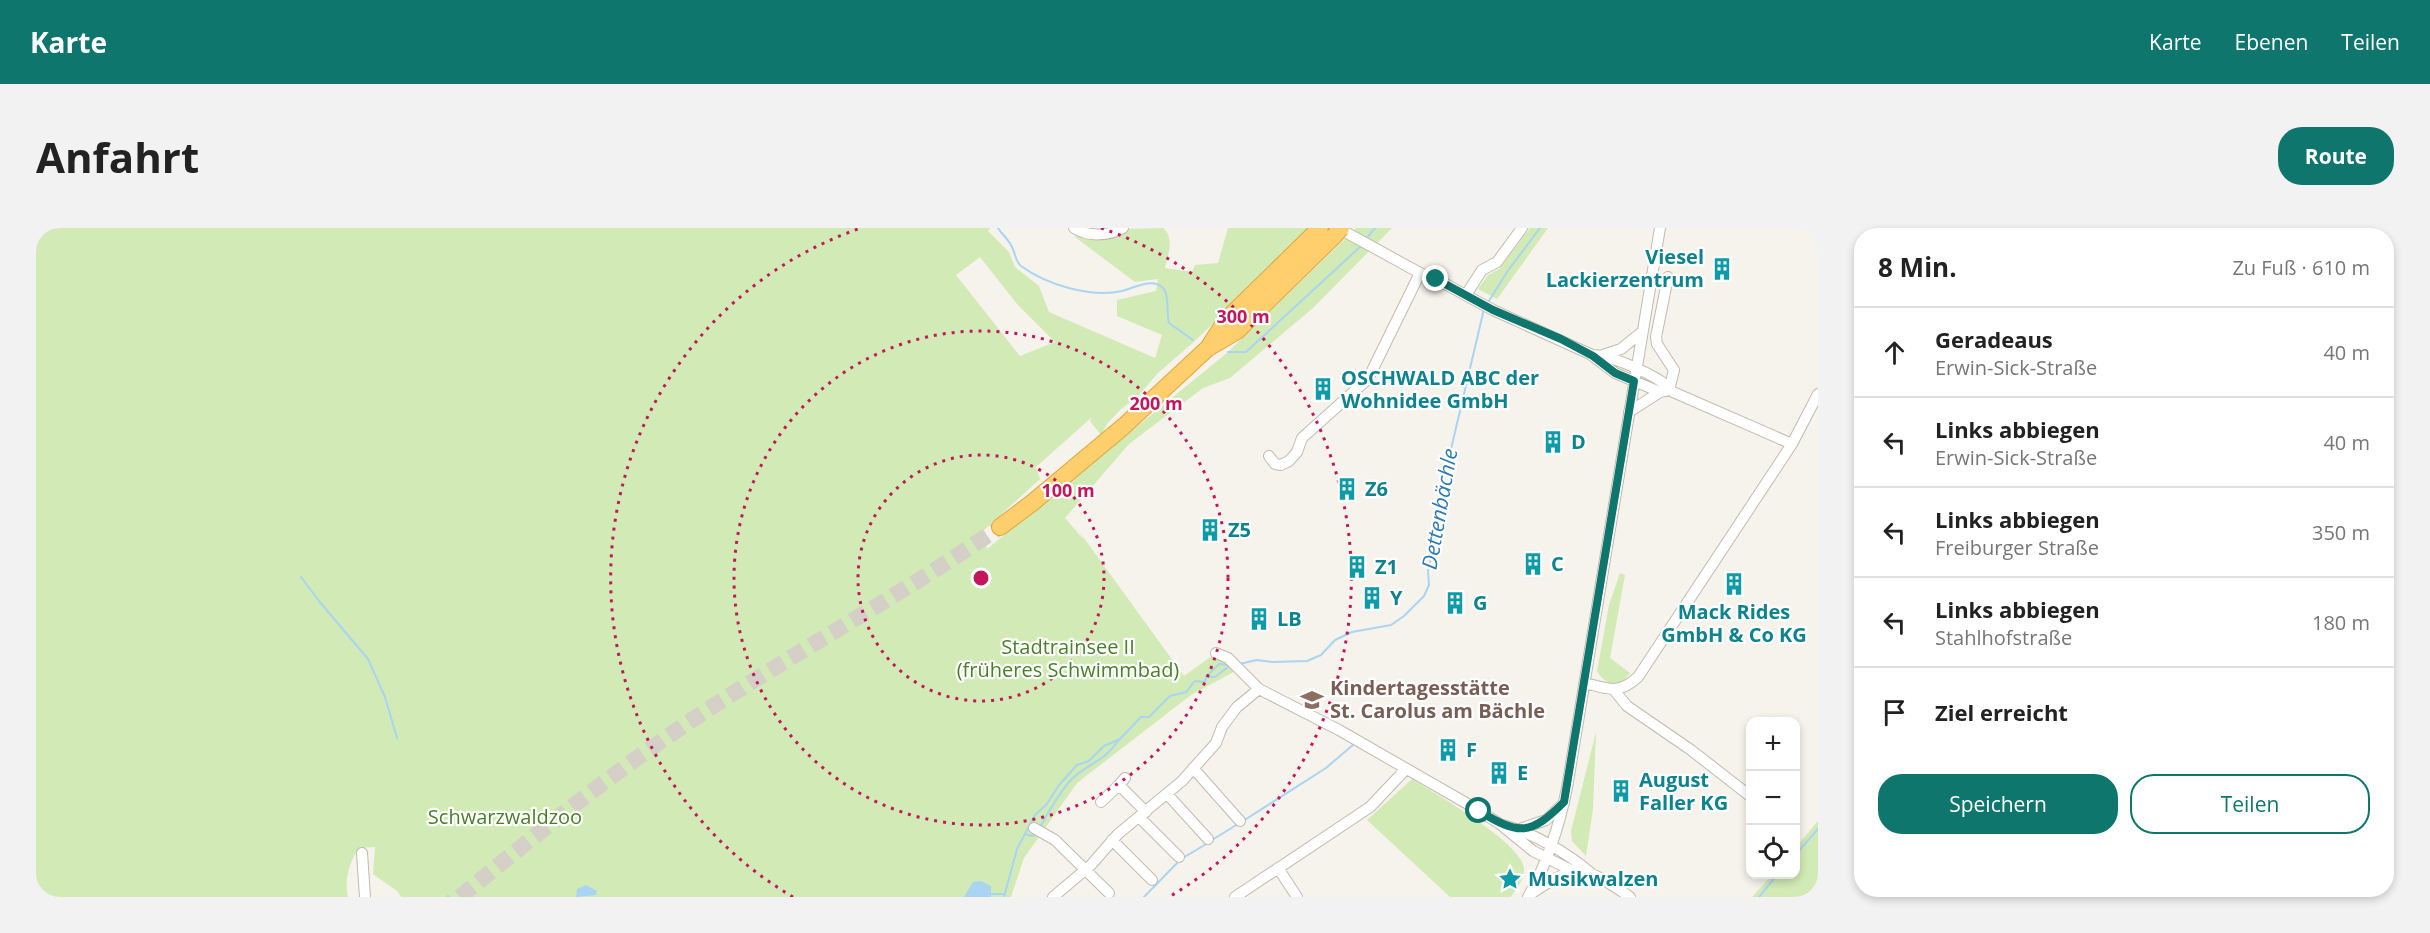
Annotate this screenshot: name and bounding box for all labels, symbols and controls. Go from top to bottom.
text: Karte [30,23,107,61]
text: Karte [2149,28,2202,56]
text: Ebenen [2235,28,2308,56]
text: Teilen [2341,28,2400,56]
button: Route [2278,127,2394,185]
text: Anfahrt [36,128,199,185]
place label: Viesel Lackierzentrum [1546,243,1704,293]
text: 8 Min. [1878,249,1957,285]
text: Zu Fuß · 610 m [2232,254,2370,281]
building icon: Viesel Lackierzentrum [1709,256,1735,282]
route end [1422,265,1448,291]
text: 300 m [1216,304,1270,328]
text: Geradeaus [1935,324,2053,354]
icon: ahead [1878,336,1911,369]
text: 40 m [2323,339,2370,366]
text: Erwin-Sick-Straße [1935,354,2097,381]
place label: OSCHWALD ABC der Wohnidee GmbH [1341,364,1539,414]
building icon: OSCHWALD ABC der Wohnidee GmbH [1310,376,1336,402]
text: 200 m [1129,391,1183,415]
text: Links abbiegen [1935,414,2100,444]
icon: left [1878,426,1911,459]
place label: D [1571,428,1586,455]
building icon: D [1540,429,1566,455]
text: 40 m [2323,429,2370,456]
text: Erwin-Sick-Straße [1935,444,2097,471]
water label: Dettenbächle [1415,446,1463,571]
place label: Z6 [1365,475,1388,502]
building icon: Z6 [1334,476,1360,502]
text: 100 m [1041,478,1095,502]
text: Links abbiegen [1935,504,2100,534]
place label: Z5 [1228,516,1251,543]
icon: left [1878,516,1911,549]
building icon: Z5 [1197,517,1223,543]
text: 350 m [2312,519,2370,546]
text: Freiburger Straße [1935,534,2099,561]
place label: C [1551,550,1564,577]
building icon: C [1520,551,1546,577]
place label: Z1 [1375,553,1398,580]
building icon: Z1 [1344,554,1370,580]
centre of rings [971,568,991,588]
building icon: Mack Rides GmbH & Co KG [1721,571,1747,597]
place label: Y [1390,584,1403,611]
building icon: Y [1359,585,1385,611]
place label: G [1473,589,1487,616]
building icon: G [1442,590,1468,616]
text: Links abbiegen [1935,594,2100,624]
place label: Mack Rides GmbH & Co KG [1661,598,1807,648]
place label: LB [1277,605,1302,632]
building icon: LB [1246,606,1272,632]
icon: left [1878,606,1911,639]
text: 180 m [2312,609,2370,636]
text: Stahlhofstraße [1935,624,2072,651]
park label: Stadtrainsee II (früheres Schwimmbad) [957,633,1179,683]
place label: Kindertagesstätte St. Carolus am Bächle [1330,674,1545,724]
school or university icon: Kindertagesstätte St. Carolus am Bächle [1299,687,1325,713]
icon: arrive [1878,696,1911,729]
text: Ziel erreicht [1935,697,2068,727]
map controls [1746,717,1800,879]
button: + [1746,717,1800,771]
place label: F [1466,736,1477,763]
building icon: F [1435,737,1461,763]
place label: E [1517,759,1528,786]
building icon: E [1486,760,1512,786]
place label: August Faller KG [1639,766,1728,816]
button: − [1746,771,1800,825]
button: Speichern [1878,774,2118,834]
button: Teilen [2130,774,2370,834]
building icon: August Faller KG [1608,778,1634,804]
route start [1465,797,1491,823]
park label: Schwarzwaldzoo [428,803,582,830]
button: locate [1746,825,1800,879]
place label: Musikwalzen [1528,865,1658,892]
place icon: Musikwalzen [1497,866,1523,892]

